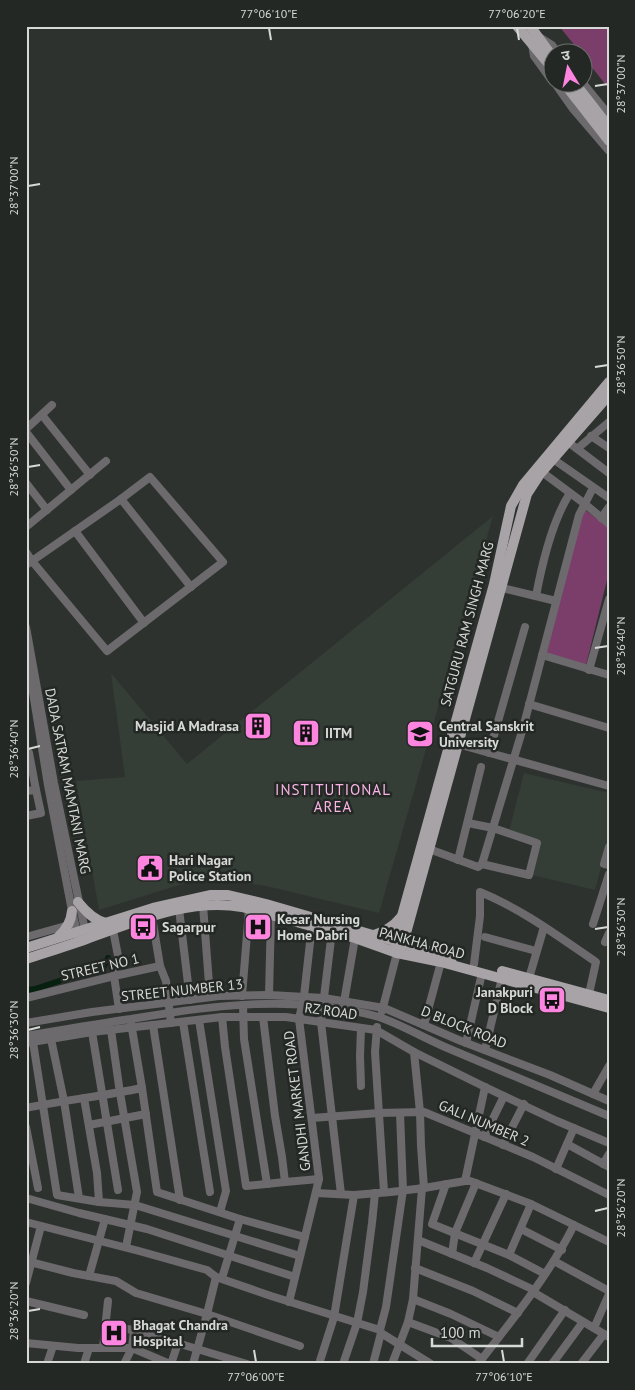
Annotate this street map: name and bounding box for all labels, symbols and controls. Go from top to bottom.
text: 77°06'10"E [240,6,298,21]
text: 77°06'20"E [488,6,546,21]
north arrow [542,42,592,92]
text: उ [560,45,572,65]
text: 28°37'00"N [613,54,628,114]
text: 28°37'00"N [6,156,21,216]
text: 28°36'50"N [613,335,628,395]
text: 28°36'50"N [6,437,21,497]
street label: SATGURU RAM SINGH MARG [436,540,498,708]
text: 28°36'40"N [613,616,628,676]
street label: DADA SATRAM MAMTANI MARG [41,687,95,875]
building icon: Masjid A Madrasa [243,711,273,741]
place label: Masjid A Madrasa [135,717,239,735]
place label: Central Sanskrit University [439,717,534,751]
building icon: IITM [291,718,321,748]
text: 28°36'40"N [6,719,21,779]
school or university icon: Central Sanskrit University [405,719,435,749]
place label: IITM [325,724,352,742]
district label: INSTITUTIONAL AREA [275,780,391,816]
place label: Hari Nagar Police Station [169,851,251,885]
public building icon: Hari Nagar Police Station [135,853,165,883]
text: 28°36'30"N [613,897,628,957]
place label: Kesar Nursing Home Dabri [277,910,360,944]
bus stop icon: Sagarpur [128,912,158,942]
hospital icon: Kesar Nursing Home Dabri [243,912,273,942]
place label: Sagarpur [162,918,216,936]
street label: PANKHA ROAD [377,923,467,963]
street label: STREET NO 1 [59,949,141,985]
street label: STREET NUMBER 13 [120,975,244,1005]
place label: Janakpuri D Block [475,983,533,1017]
bus stop icon: Janakpuri D Block [537,985,567,1015]
street label: RZ ROAD [303,998,359,1024]
text: 28°36'30"N [6,1000,21,1060]
street label: D BLOCK ROAD [418,1002,510,1052]
street label: GANDHI MARKET ROAD [279,1030,315,1172]
street label: GALI NUMBER 2 [436,1096,532,1150]
text: 28°36'20"N [613,1178,628,1238]
text: 28°36'20"N [6,1281,21,1341]
scale bar [432,1315,522,1347]
place label: Bhagat Chandra Hospital [133,1316,228,1350]
hospital icon: Bhagat Chandra Hospital [99,1318,129,1348]
text: 100 m [440,1323,481,1342]
text: 77°06'00"E [227,1369,285,1384]
text: 77°06'10"E [475,1369,533,1384]

